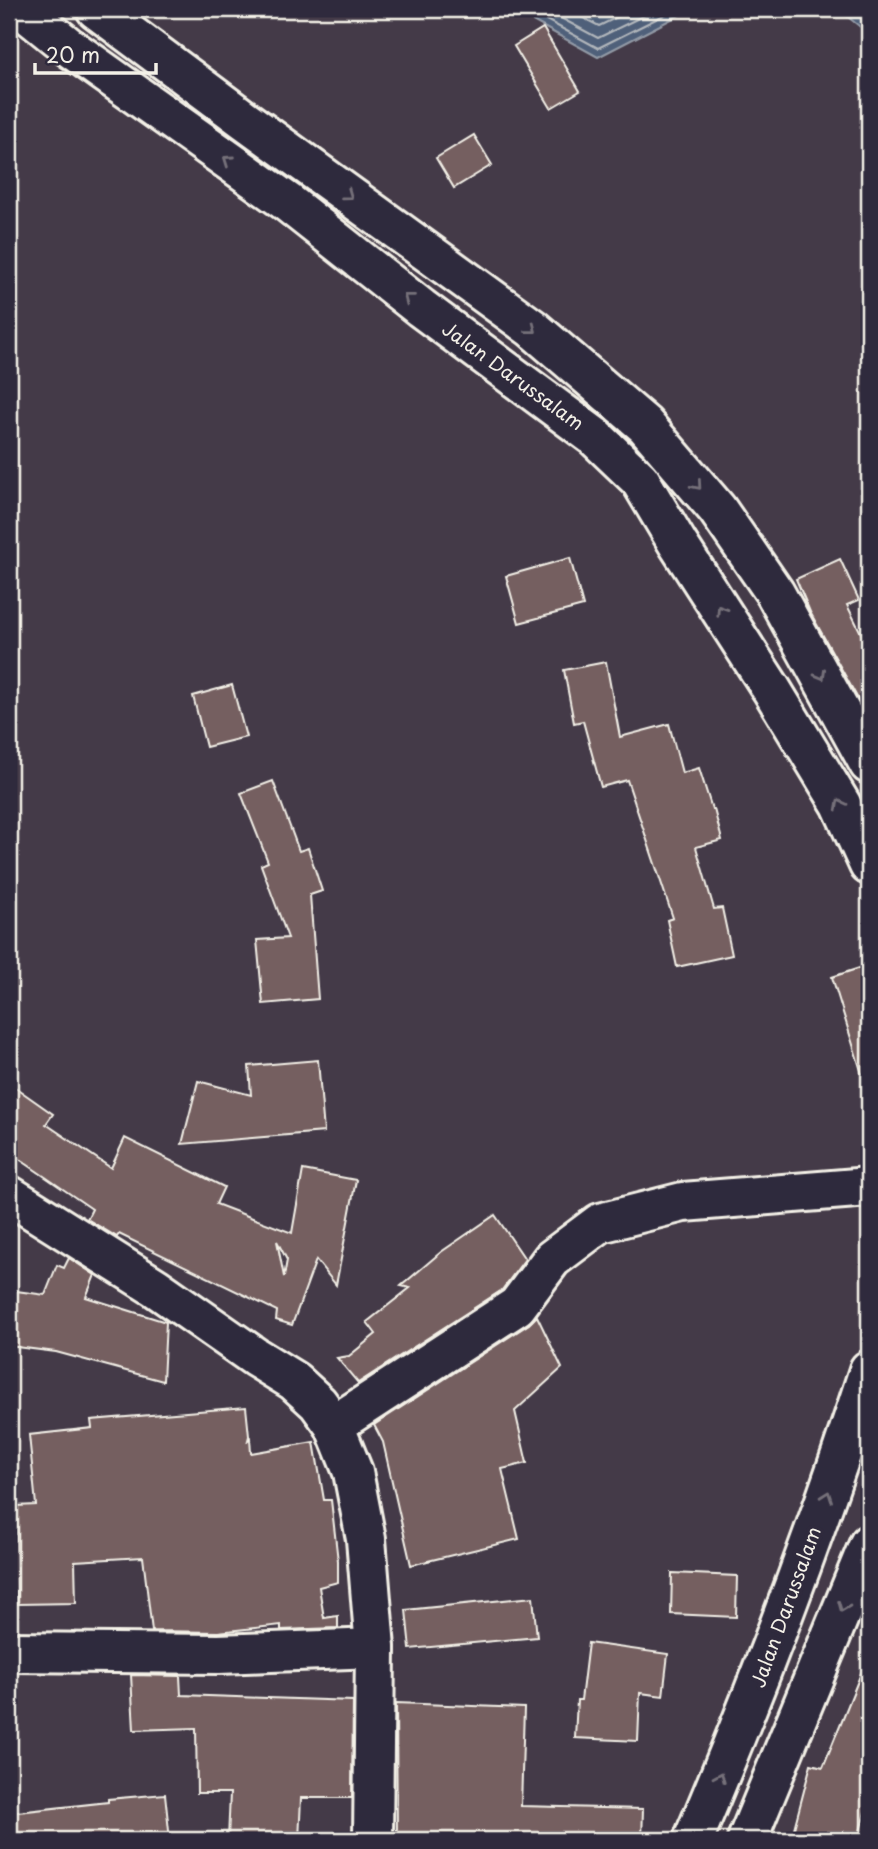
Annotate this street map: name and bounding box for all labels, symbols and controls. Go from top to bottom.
scale bar [35,32,156,76]
text: 20 m [46,38,100,70]
one-way arrow [223,156,236,168]
one-way arrow [340,186,353,199]
one-way arrow [404,294,417,306]
street label: Jalan Darussalam [437,314,590,436]
one-way arrow [525,320,537,333]
one-way arrow [689,477,701,490]
one-way arrow [716,605,729,618]
one-way arrow [813,667,826,680]
one-way arrow [835,798,848,811]
one-way arrow [819,1491,833,1503]
street label: Jalan Darussalam [743,1522,827,1691]
one-way arrow [838,1600,852,1612]
one-way arrow [711,1772,725,1784]

